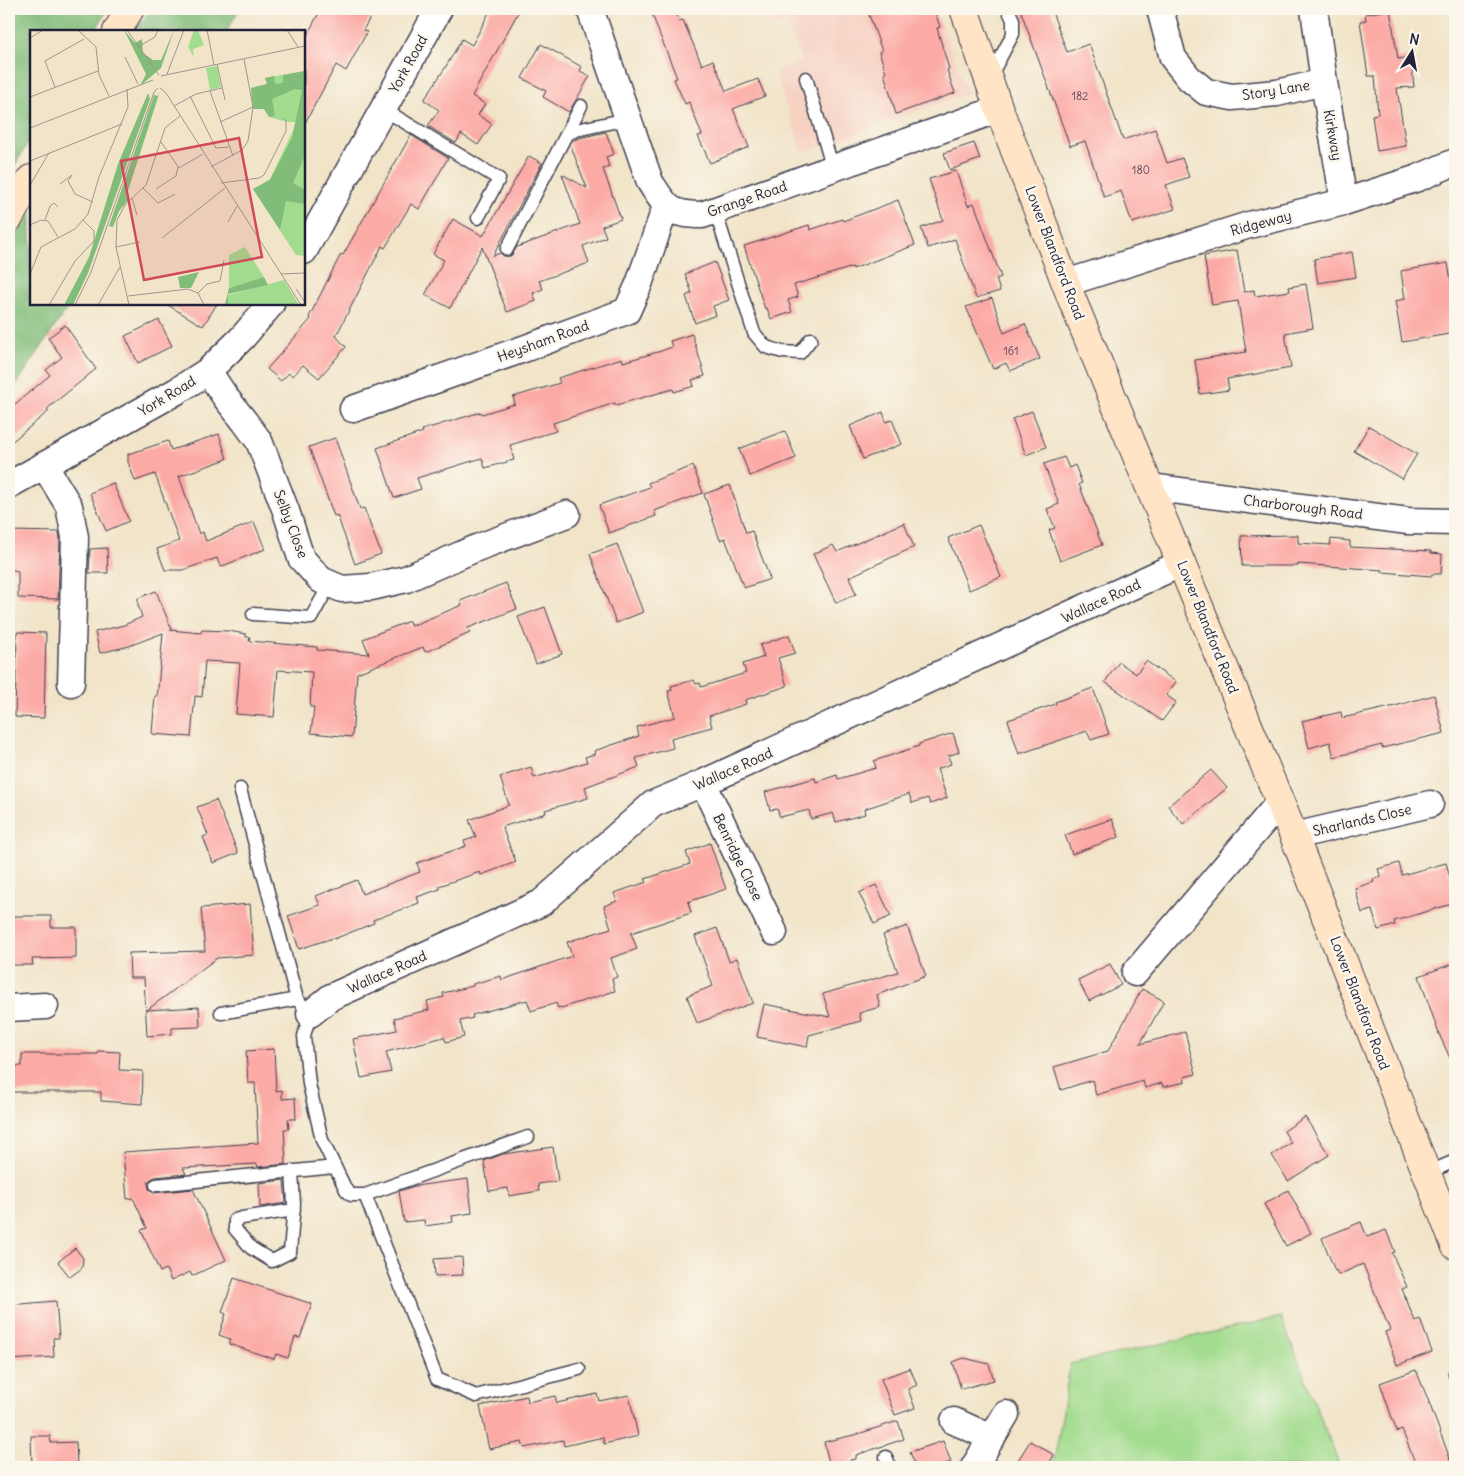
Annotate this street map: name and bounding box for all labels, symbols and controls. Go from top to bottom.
north arrow [1386,28,1436,78]
text: N [1408,29,1421,49]
inset map [30,30,305,305]
street label: York Road [385,32,431,96]
street label: Story Lane [1241,76,1311,104]
house number: 182 [1072,89,1088,103]
street label: Kirkway [1320,108,1346,162]
house number: 180 [1132,163,1150,177]
street label: Grange Road [705,177,789,221]
street label: Lower Blandford Road [1021,184,1089,322]
street label: Ridgeway [1228,206,1294,240]
street label: Heysham Road [495,316,591,366]
house number: 161 [1003,344,1019,358]
street label: York Road [135,372,199,420]
street label: Selby Close [270,487,312,561]
street label: Charborough Road [1242,491,1364,523]
street label: Lower Blandford Road [1173,558,1243,696]
street label: Wallace Road [1059,575,1143,627]
street label: Wallace Road [690,743,776,795]
street label: Sharlands Close [1311,800,1413,840]
street label: Benridge Close [709,810,767,904]
street label: Lower Blandford Road [1326,934,1394,1072]
street label: Wallace Road [344,946,430,998]

